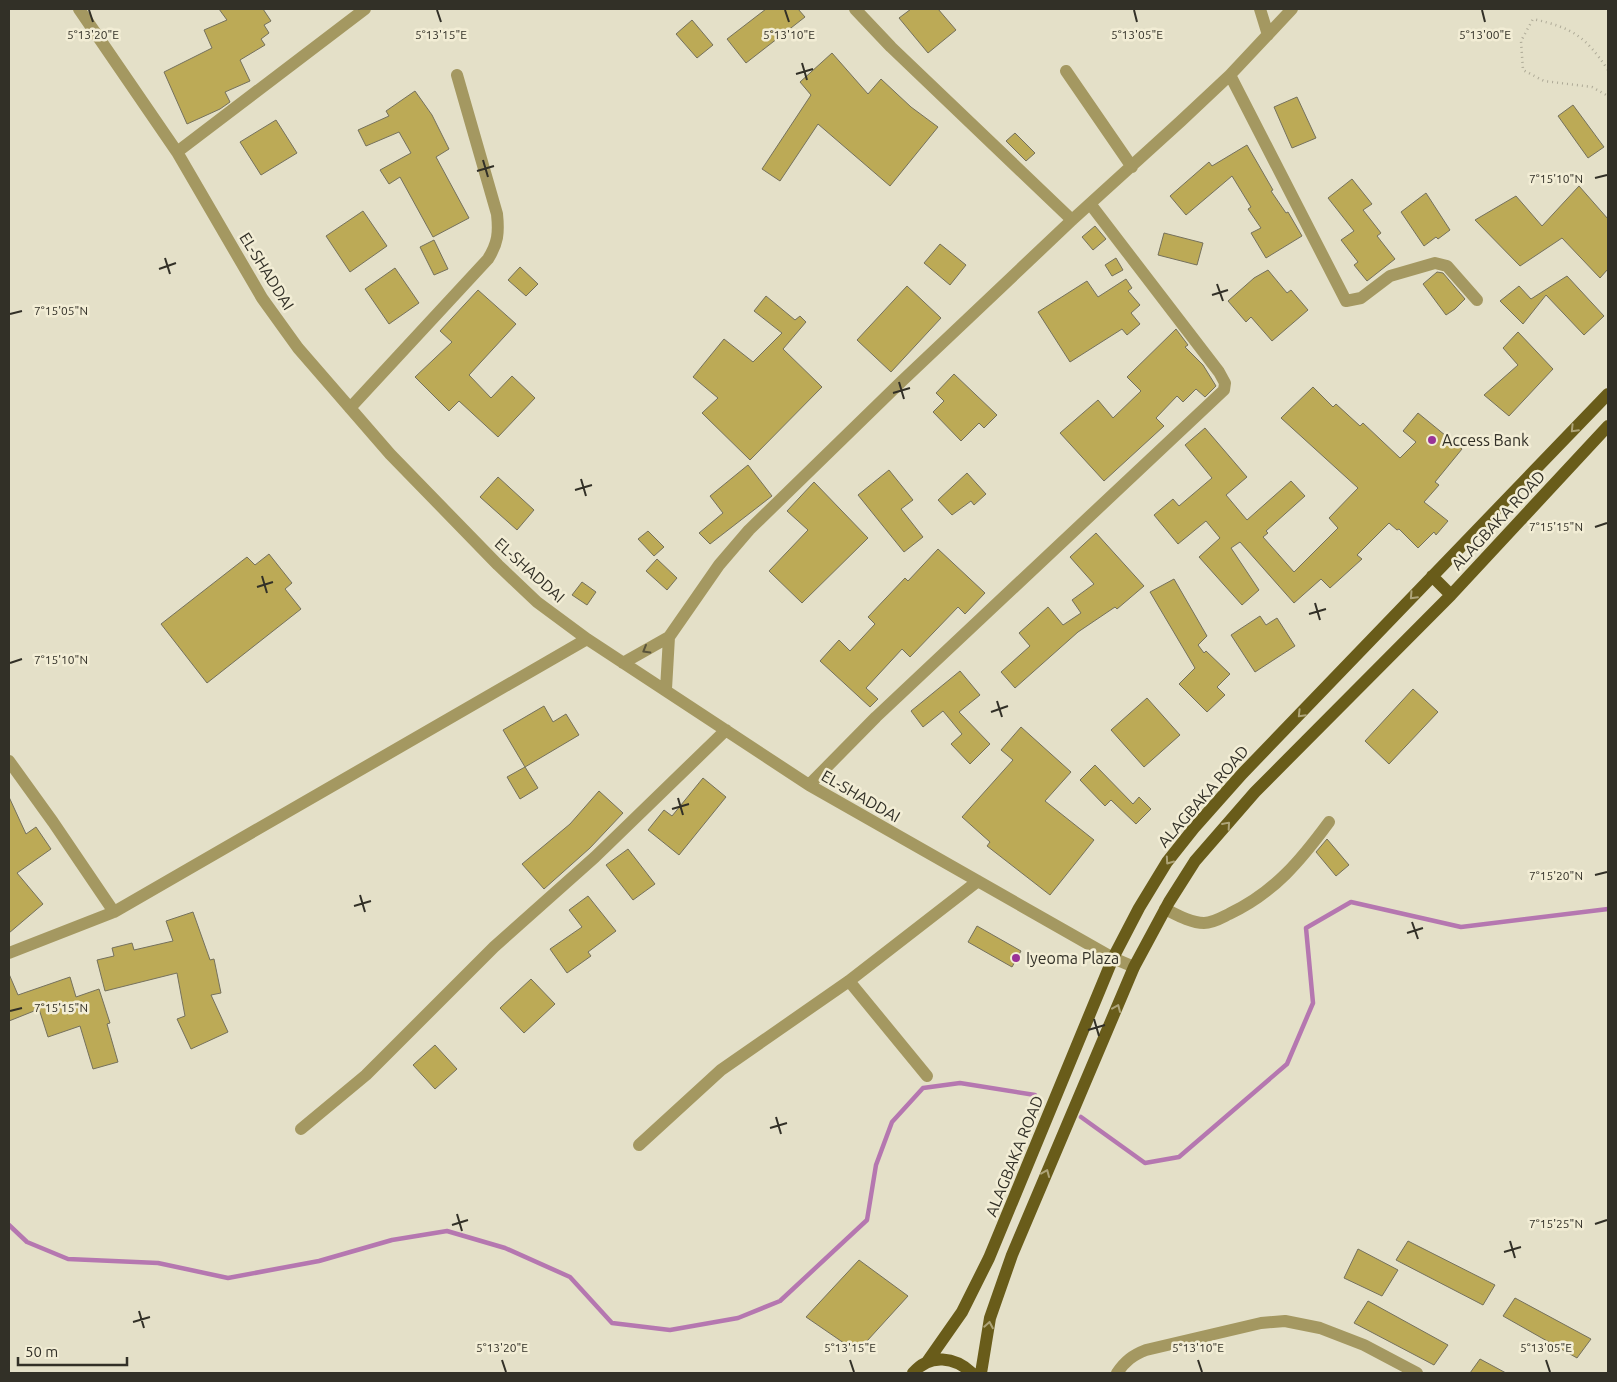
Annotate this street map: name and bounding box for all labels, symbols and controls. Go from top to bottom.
text: 5°13'20"E [67,28,119,41]
text: 5°13'15"E [415,28,467,41]
text: 5°13'10"E [763,28,815,41]
text: 5°13'05"E [1111,28,1163,41]
text: 5°13'00"E [1459,28,1511,41]
text: 7°15'10"N [1529,172,1583,185]
street label: EL-SHADDAI [236,229,298,313]
text: 7°15'05"N [34,304,88,317]
one-way arrow [1571,423,1580,432]
place label: Access Bank [1442,431,1529,449]
marker: Access Bank [1426,434,1438,446]
street label: ALAGBAKA ROAD [1448,467,1548,573]
text: 7°15'15"N [1529,520,1583,533]
street label: EL-SHADDAI [491,534,569,606]
one-way arrow [1410,591,1419,600]
one-way arrow [643,643,652,653]
text: 7°15'10"N [34,653,88,666]
one-way arrow [1297,708,1306,717]
street label: ALAGBAKA ROAD [1154,742,1252,850]
street label: EL-SHADDAI [818,766,904,826]
one-way arrow [1221,821,1230,830]
one-way arrow [1166,855,1175,865]
text: 7°15'20"N [1529,869,1583,882]
place label: Iyeoma Plaza [1026,949,1119,967]
marker: Iyeoma Plaza [1010,952,1022,964]
text: 7°15'15"N [34,1001,88,1014]
one-way arrow [1110,1004,1121,1013]
street label: ALAGBAKA ROAD [982,1093,1046,1219]
one-way arrow [1040,1169,1051,1178]
text: 7°15'25"N [1529,1217,1583,1230]
one-way arrow [984,1321,994,1330]
scale bar [18,1334,126,1366]
text: 5°13'20"E [476,1341,528,1354]
text: 5°13'15"E [824,1341,876,1354]
text: 5°13'10"E [1172,1341,1224,1354]
text: 5°13'05"E [1520,1341,1572,1354]
text: 50 m [25,1343,58,1360]

